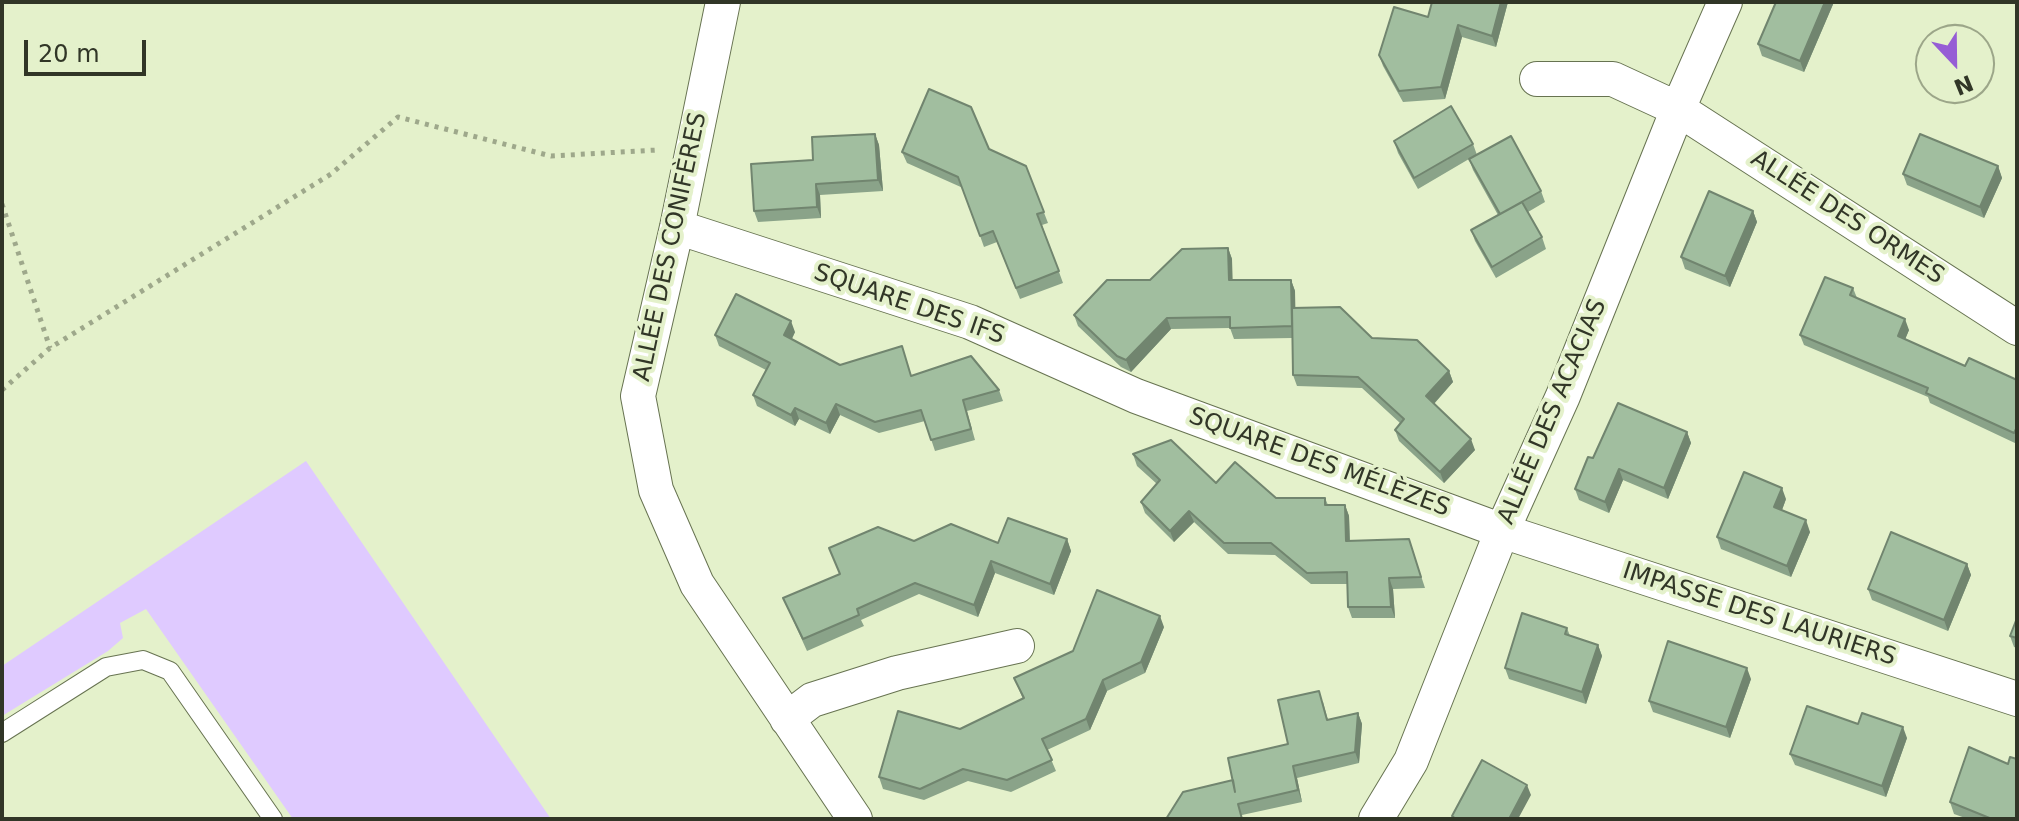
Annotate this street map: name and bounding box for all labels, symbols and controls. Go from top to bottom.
scale bar [28,24,150,74]
north arrow [1915,24,1995,104]
text: 20 m [38,40,100,68]
text: N [1950,70,1977,100]
street label: ALLÉE DES CONIFÈRES [628,110,714,384]
street label: ALLÉE DES ORMES [1745,145,1949,291]
street label: SQUARE DES IFS [810,259,1008,351]
street label: ALLÉE DES ACACIAS [1492,295,1614,529]
street label: SQUARE DES MÉLÈZES [1185,402,1453,524]
street label: IMPASSE DES LAURIERS [1619,557,1899,673]

